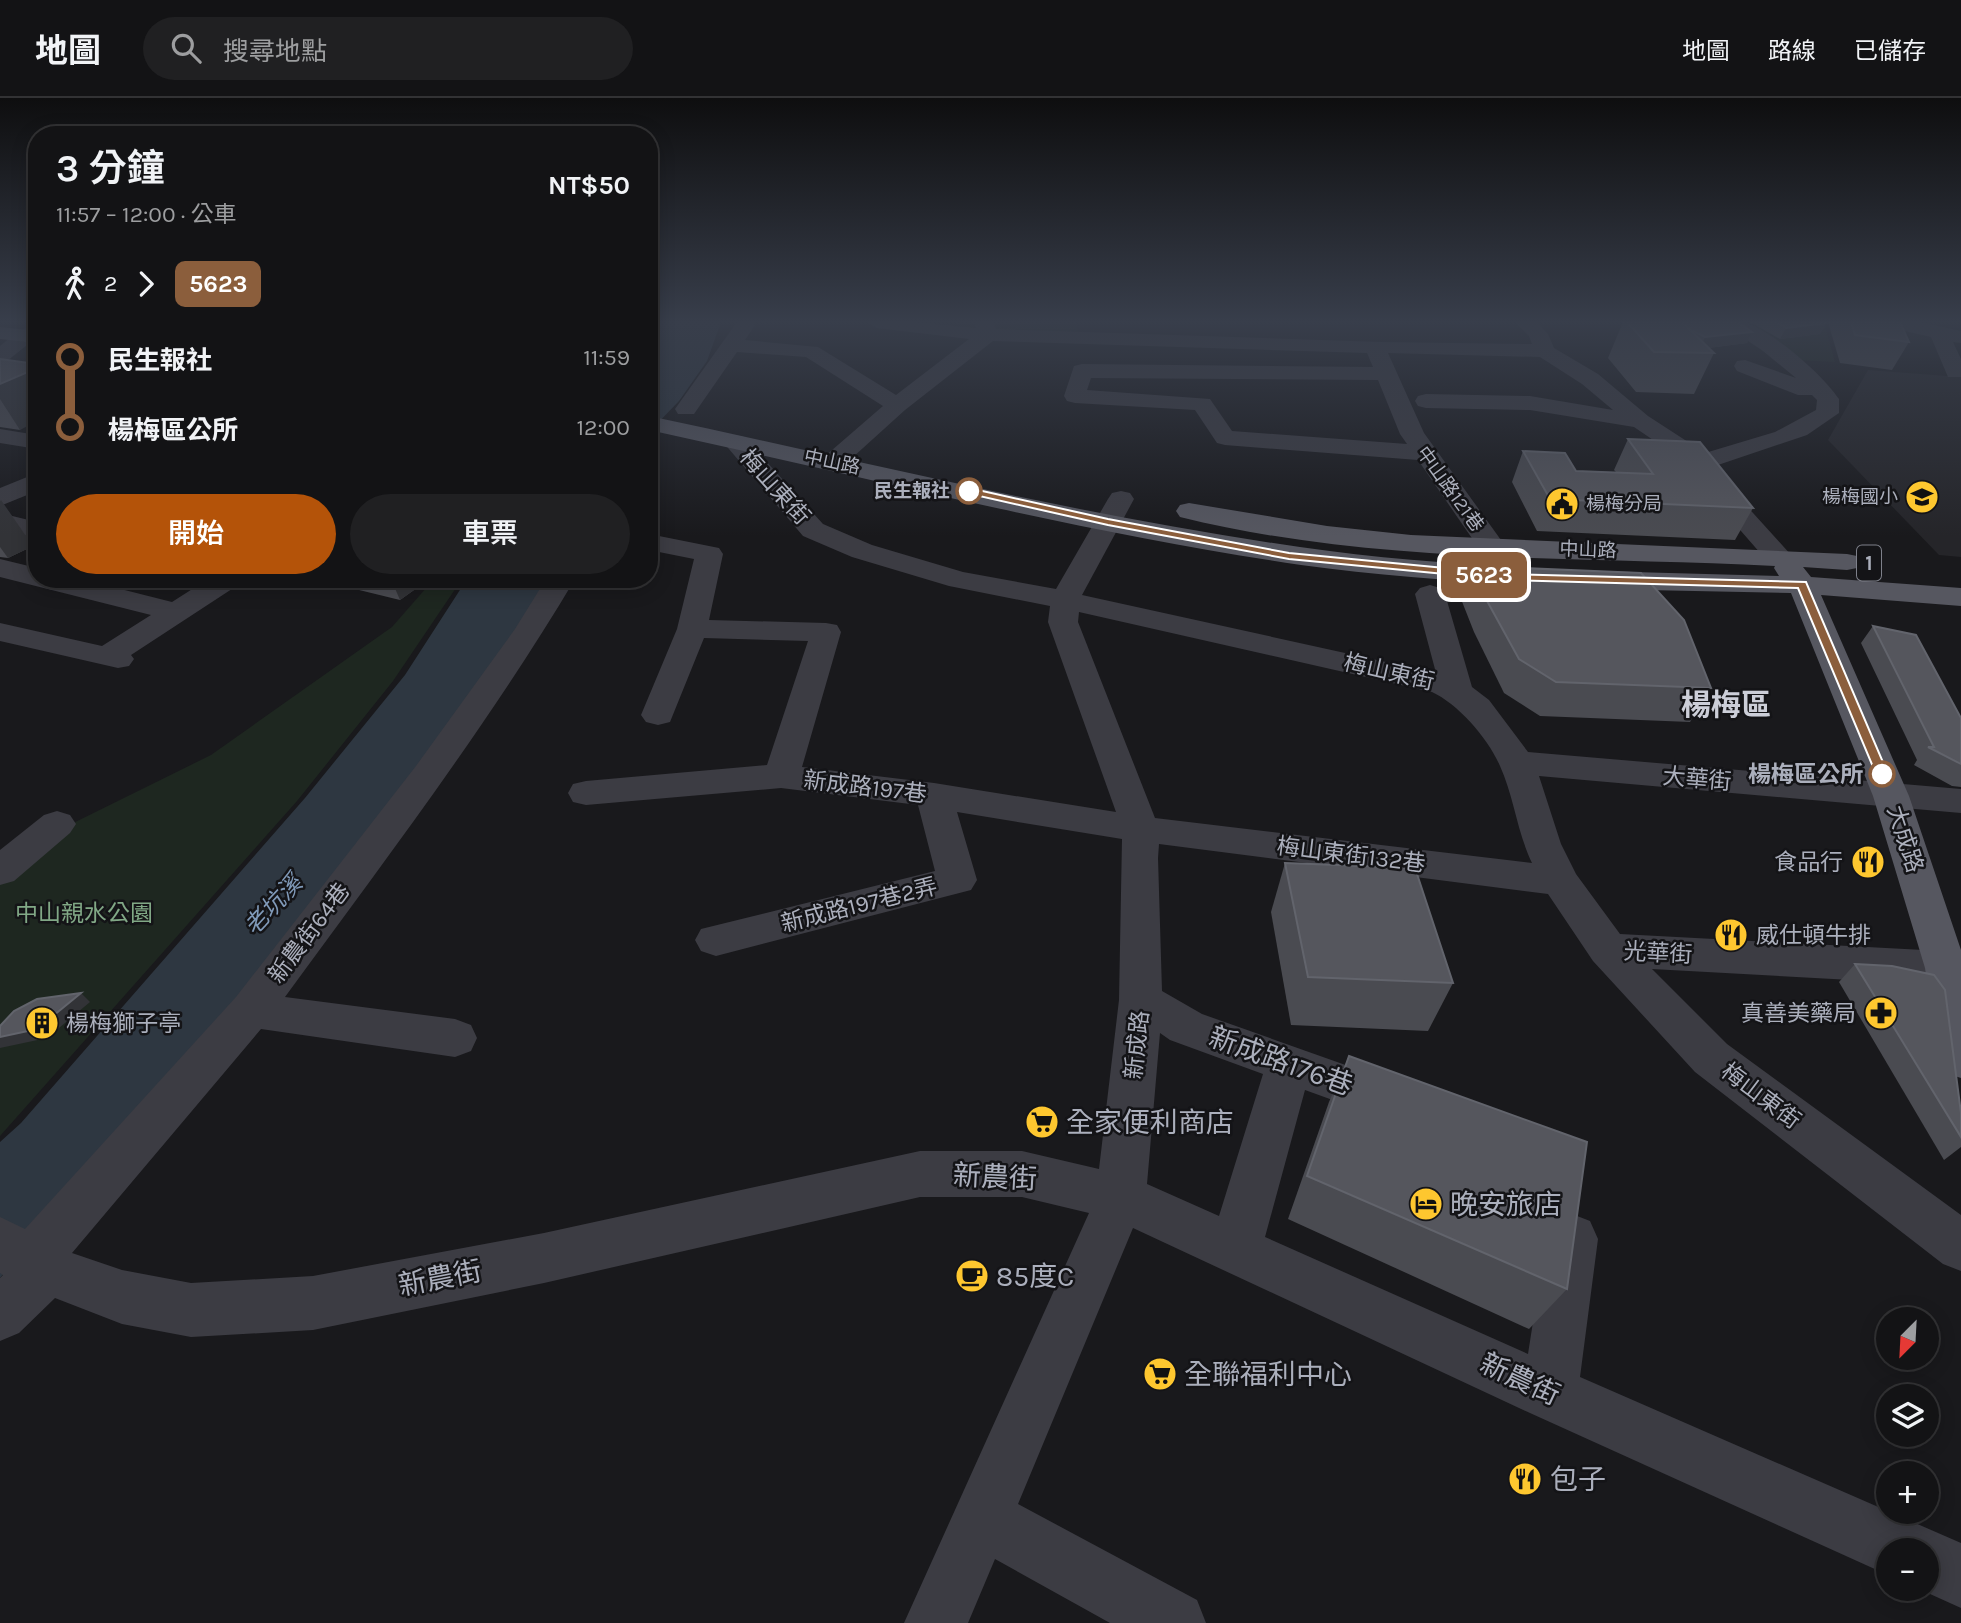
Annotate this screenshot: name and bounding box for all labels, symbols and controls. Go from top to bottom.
search box [143,17,633,80]
icon: search [167,29,205,67]
text: 地圖 [35,32,101,70]
text: 搜尋地點 [223,36,327,67]
text: 地圖 [1682,37,1730,65]
text: 路線 [1768,37,1816,65]
text: 已儲存 [1854,37,1926,65]
text: 3 分鐘 [56,146,165,191]
text: NT$50 [548,170,630,201]
text: 11:57 – 12:00 · 公車 [56,201,237,228]
icon: walk [56,265,94,303]
icon: forward [127,265,165,303]
text: 2 [104,270,117,297]
text: 5623 [189,270,247,298]
text: 11:59 [583,344,630,371]
text: 民生報社 [108,345,212,376]
text: 12:00 [576,414,630,441]
text: 楊梅區公所 [108,415,238,446]
street label: 中山路121巷 [1412,442,1488,536]
street label: 梅山東街 [734,444,816,530]
street label: 中山路 [802,445,862,479]
marker: 民生報社 [956,478,982,504]
school or university icon: 楊梅國小 [1903,478,1941,516]
place label: 民生報社 [874,480,950,502]
public building icon: 楊梅分局 [1543,485,1581,523]
place label: 楊梅國小 [1822,486,1898,508]
place label: 楊梅分局 [1586,493,1662,515]
button: 開始 [56,494,336,574]
button: 車票 [350,494,630,574]
street label: 中山路 [1559,538,1617,562]
road number: 1 [1857,546,1881,580]
line badge: 5623 [1435,552,1533,598]
text: 5623 [1455,561,1513,589]
street label: 梅山東街 [1341,648,1437,696]
district label: 楊梅區 [1681,687,1771,723]
place label: 楊梅區公所 [1748,761,1863,788]
marker: 楊梅區公所 [1869,761,1895,787]
street label: 大華街 [1661,763,1733,795]
street label: 新成路197巷 [802,766,928,808]
street label: 大成路 [1881,802,1929,876]
street label: 梅山東街132巷 [1275,832,1427,878]
restaurant icon: 食品行 [1849,843,1887,881]
place label: 食品行 [1774,849,1843,876]
water label: 老坑溪 [238,867,310,941]
street label: 新成路197巷2弄 [778,873,940,937]
street label: 新農街64巷 [263,878,355,988]
park label: 中山親水公園 [15,900,153,927]
restaurant icon: 威仕頓牛排 [1712,916,1750,954]
place label: 威仕頓牛排 [1756,922,1871,949]
street label: 光華街 [1623,938,1693,968]
pharmacy icon: 真善美藥局 [1862,994,1900,1032]
place label: 真善美藥局 [1741,1000,1856,1027]
building icon: 楊梅獅子亭 [23,1004,61,1042]
street label: 新成路 [1120,1009,1154,1081]
place label: 楊梅獅子亭 [66,1010,181,1037]
street label: 新成路176巷 [1205,1020,1357,1102]
street label: 梅山東街 [1716,1058,1806,1134]
supermarket icon: 全家便利商店 [1023,1103,1061,1141]
place label: 全家便利商店 [1066,1106,1234,1139]
street label: 新農街 [952,1158,1038,1196]
hotel icon: 晚安旅店 [1407,1185,1445,1223]
place label: 晚安旅店 [1450,1188,1562,1221]
street label: 新農街 [396,1254,484,1302]
cafe icon: 85度C [953,1257,991,1295]
place label: 85度C [996,1260,1074,1293]
north arrow [1876,1307,1939,1370]
map controls [1876,1307,1939,1601]
street label: 新農街 [1475,1346,1565,1412]
supermarket icon: 全聯福利中心 [1141,1355,1179,1393]
place label: 全聯福利中心 [1184,1358,1352,1391]
button: layers [1876,1384,1939,1447]
restaurant icon: 包子 [1506,1460,1544,1498]
button: + [1876,1461,1939,1524]
place label: 包子 [1550,1463,1606,1496]
button: − [1876,1538,1939,1601]

